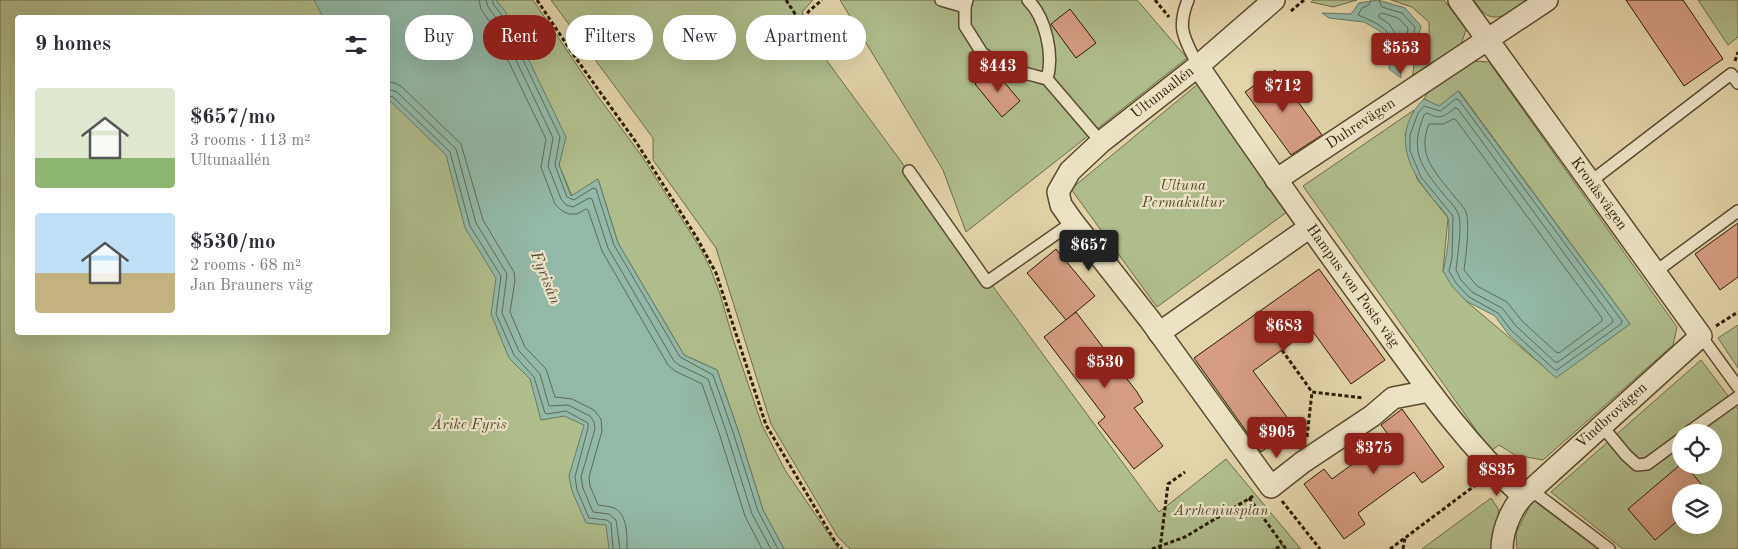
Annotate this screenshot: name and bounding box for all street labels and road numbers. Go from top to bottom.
street label: Ultunaallén [1129,64,1197,122]
street label: Duhrevägen [1324,95,1398,152]
street label: Kronåsvägen [1568,155,1630,233]
street label: Hampus von Posts väg [1303,222,1402,350]
street label: Vindbrovägen [1574,380,1650,452]

